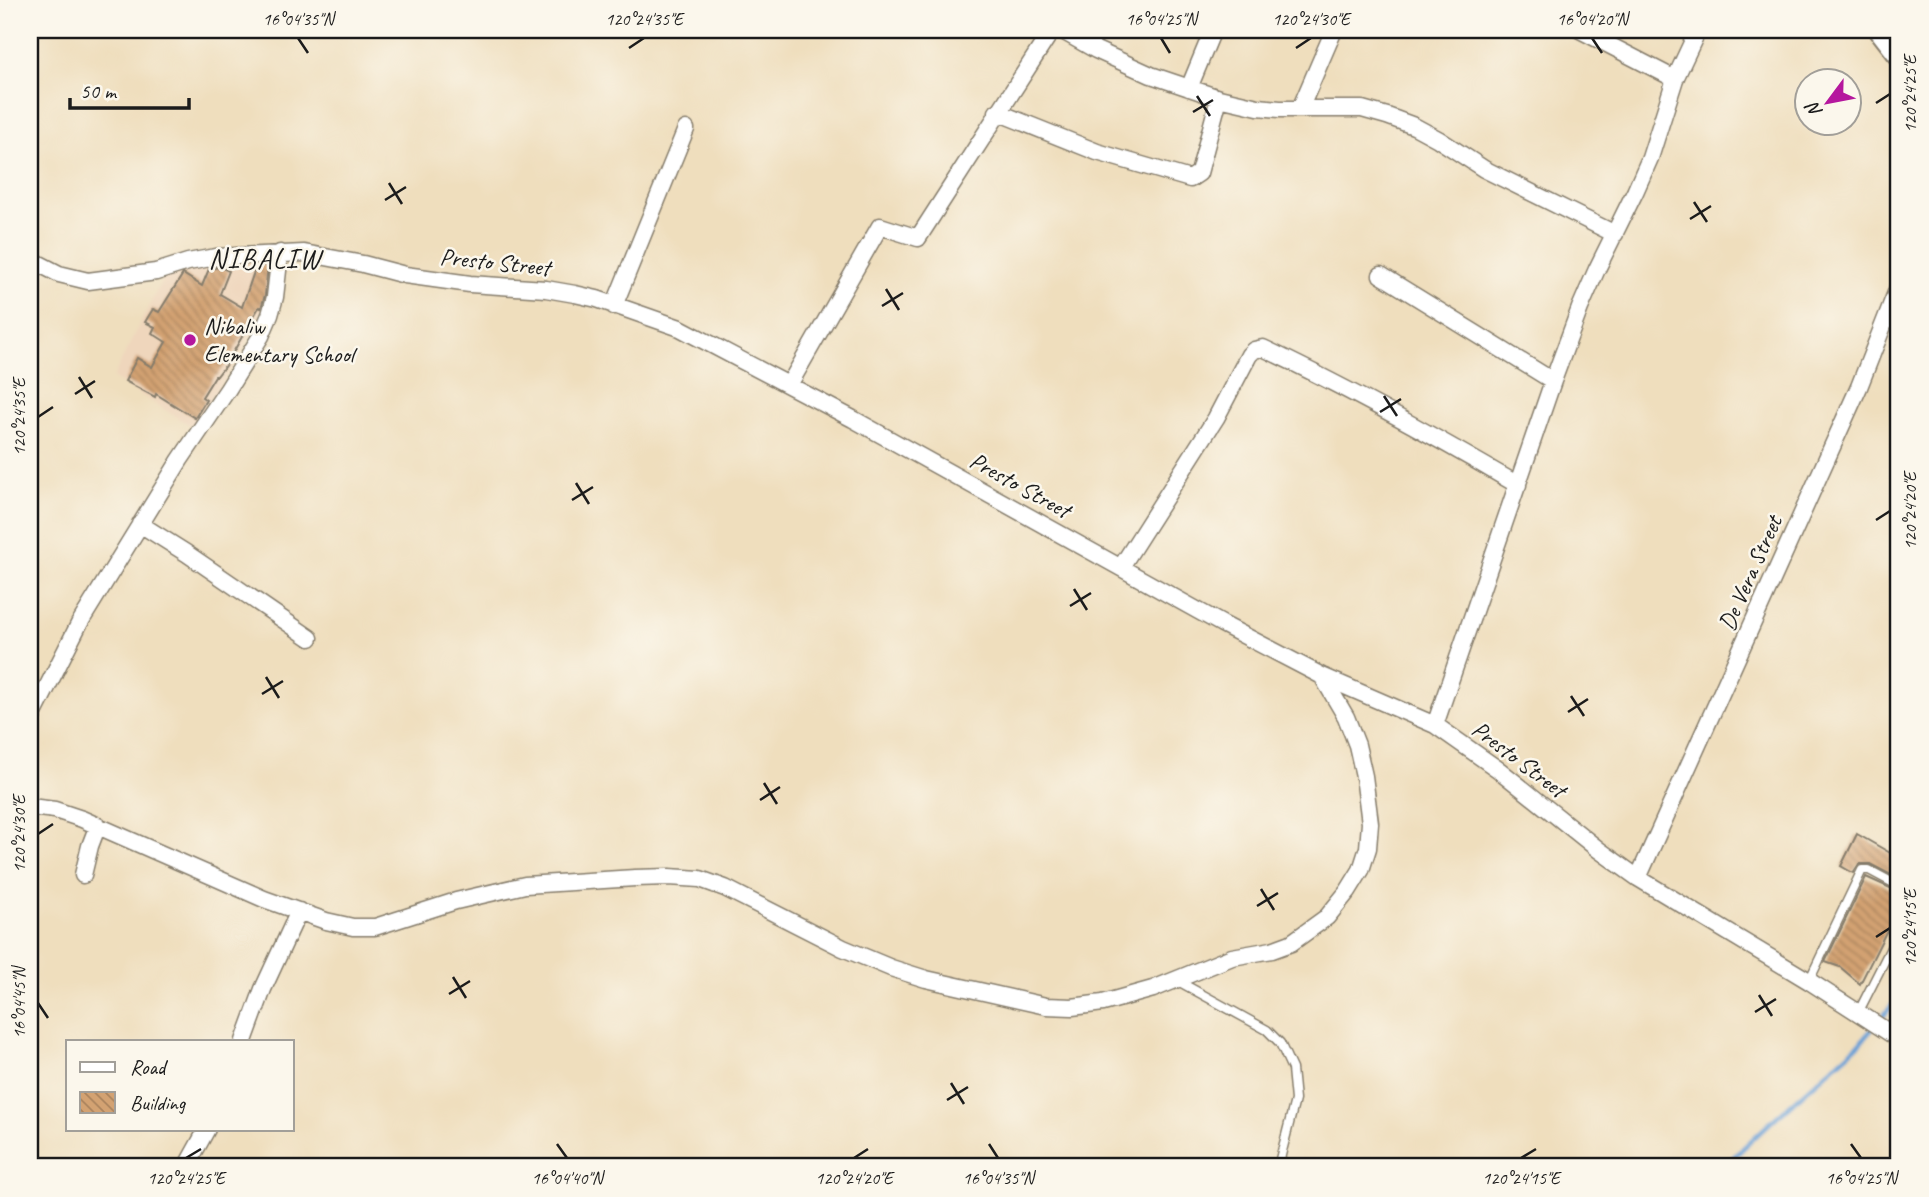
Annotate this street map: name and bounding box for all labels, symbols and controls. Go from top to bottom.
text: 16°04'35"N [263,8,337,30]
text: 120°24'35"E [605,8,685,30]
text: 16°04'25"N [1126,8,1200,30]
text: 120°24'30"E [1272,8,1352,30]
text: 16°04'20"N [1557,8,1631,30]
text: 120°24'25"E [1899,53,1921,133]
scale bar [70,66,189,110]
north arrow [1792,66,1862,136]
text: 50 m [80,78,118,104]
text: N [1799,96,1828,122]
district label: NIBALIW [208,241,324,276]
street label: Presto Street [439,241,554,283]
place label: Nibaliw Elementary School [204,311,358,369]
marker: Nibaliw Elementary School [182,332,198,348]
text: 120°24'35"E [8,376,30,456]
street label: Presto Street [965,445,1078,526]
text: 120°24'20"E [1899,470,1921,550]
street label: De Vera Street [1711,509,1789,635]
street label: Presto Street [1466,714,1574,806]
text: 120°24'30"E [8,793,30,873]
text: 120°24'15"E [1899,887,1921,967]
text: 16°04'45"N [8,964,30,1038]
legend [66,1040,294,1130]
text: Road [130,1054,169,1080]
text: Building [130,1090,187,1116]
text: 120°24'25"E [147,1167,227,1189]
text: 16°04'40"N [532,1167,606,1189]
text: 120°24'20"E [815,1167,895,1189]
text: 16°04'35"N [963,1167,1037,1189]
text: 120°24'15"E [1482,1167,1562,1189]
text: 16°04'25"N [1826,1167,1900,1189]

